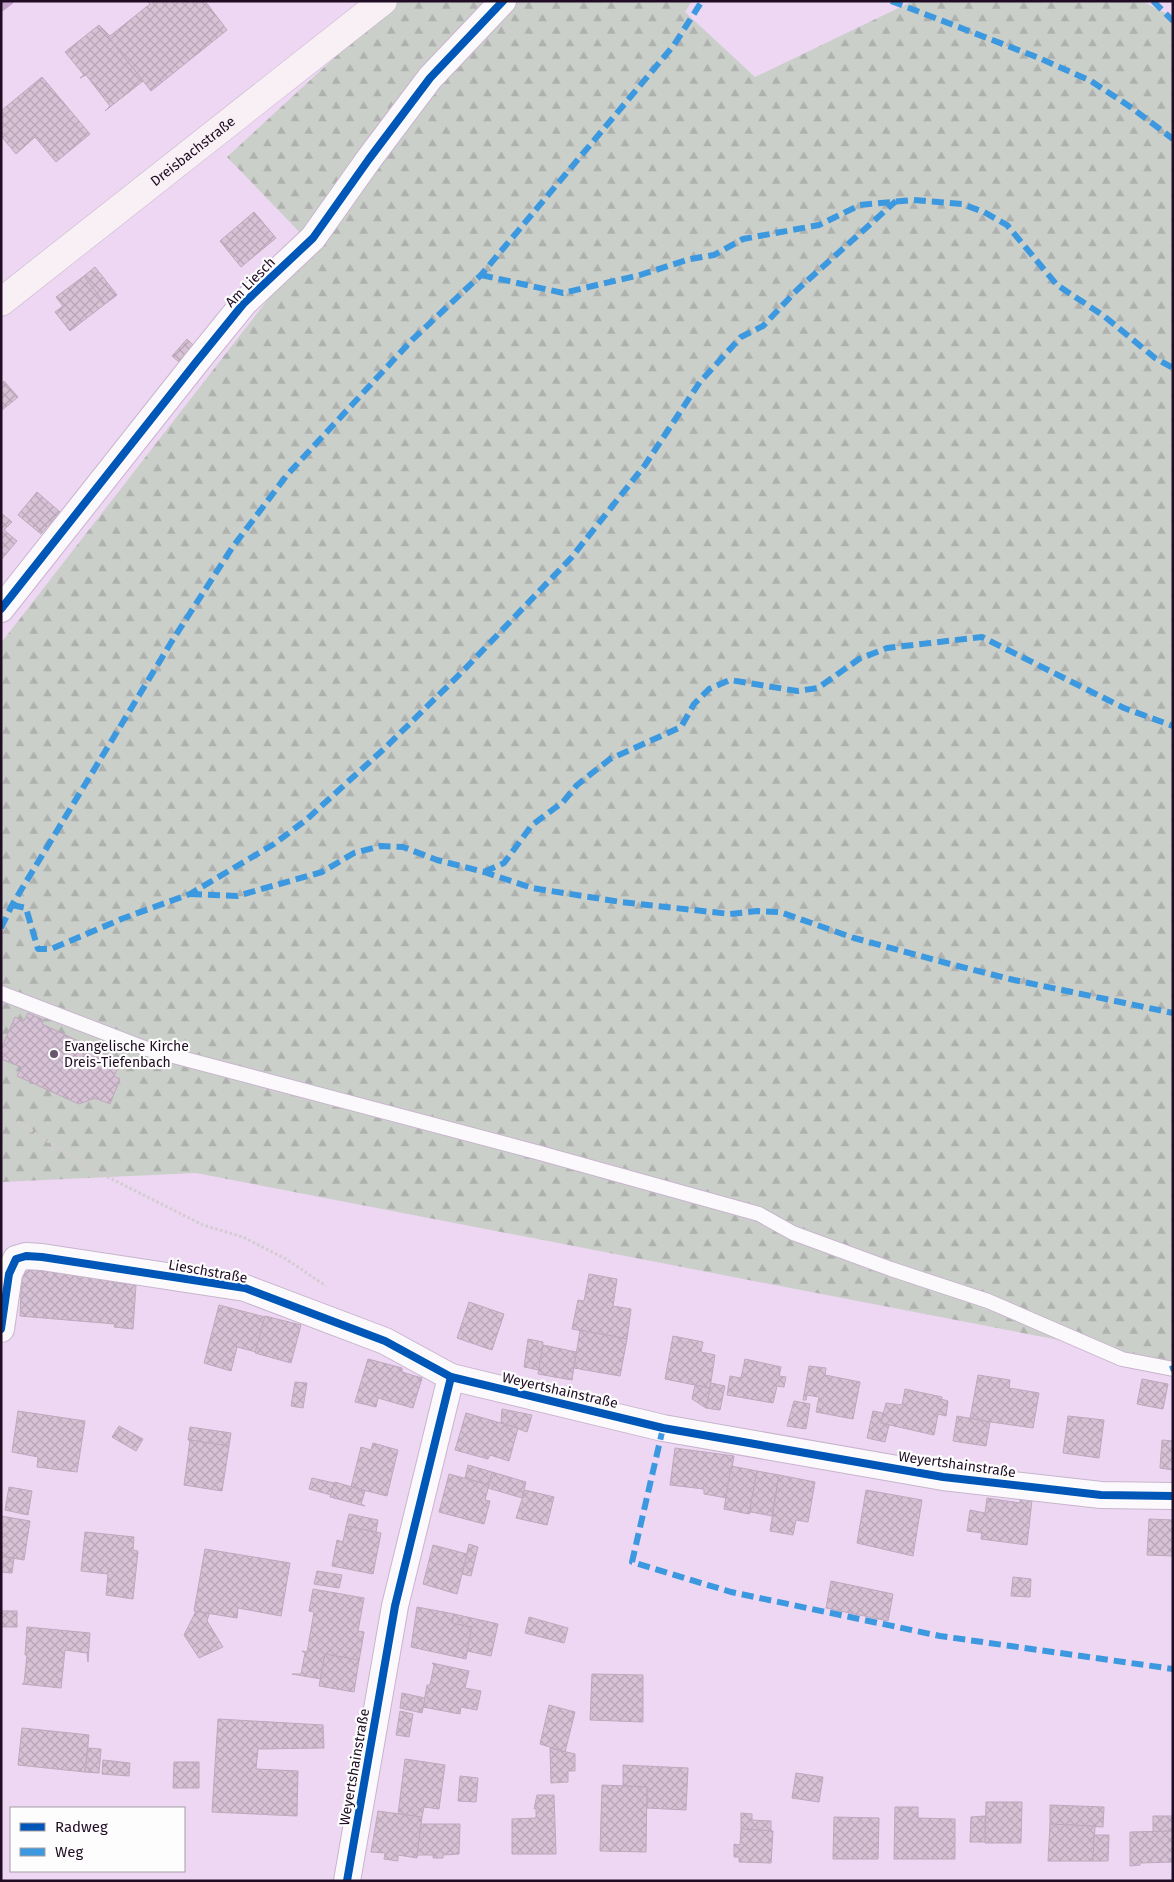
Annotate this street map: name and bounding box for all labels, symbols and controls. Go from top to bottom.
street label: Dreisbachstraße [147,113,239,190]
street label: Am Liesch [222,254,279,311]
place label: Evangelische Kirche Dreis-Tiefenbach [64,1038,189,1071]
marker: Evangelische Kirche Dreis-Tiefenbach [48,1048,60,1060]
street label: Lieschstraße [167,1256,249,1287]
street label: Weyertshainstraße [500,1369,620,1412]
street label: Weyertshainstraße [897,1448,1017,1481]
street label: Weyertshainstraße [336,1707,373,1827]
legend [10,1807,185,1872]
text: Radweg [55,1818,108,1836]
text: Weg [55,1843,83,1861]

